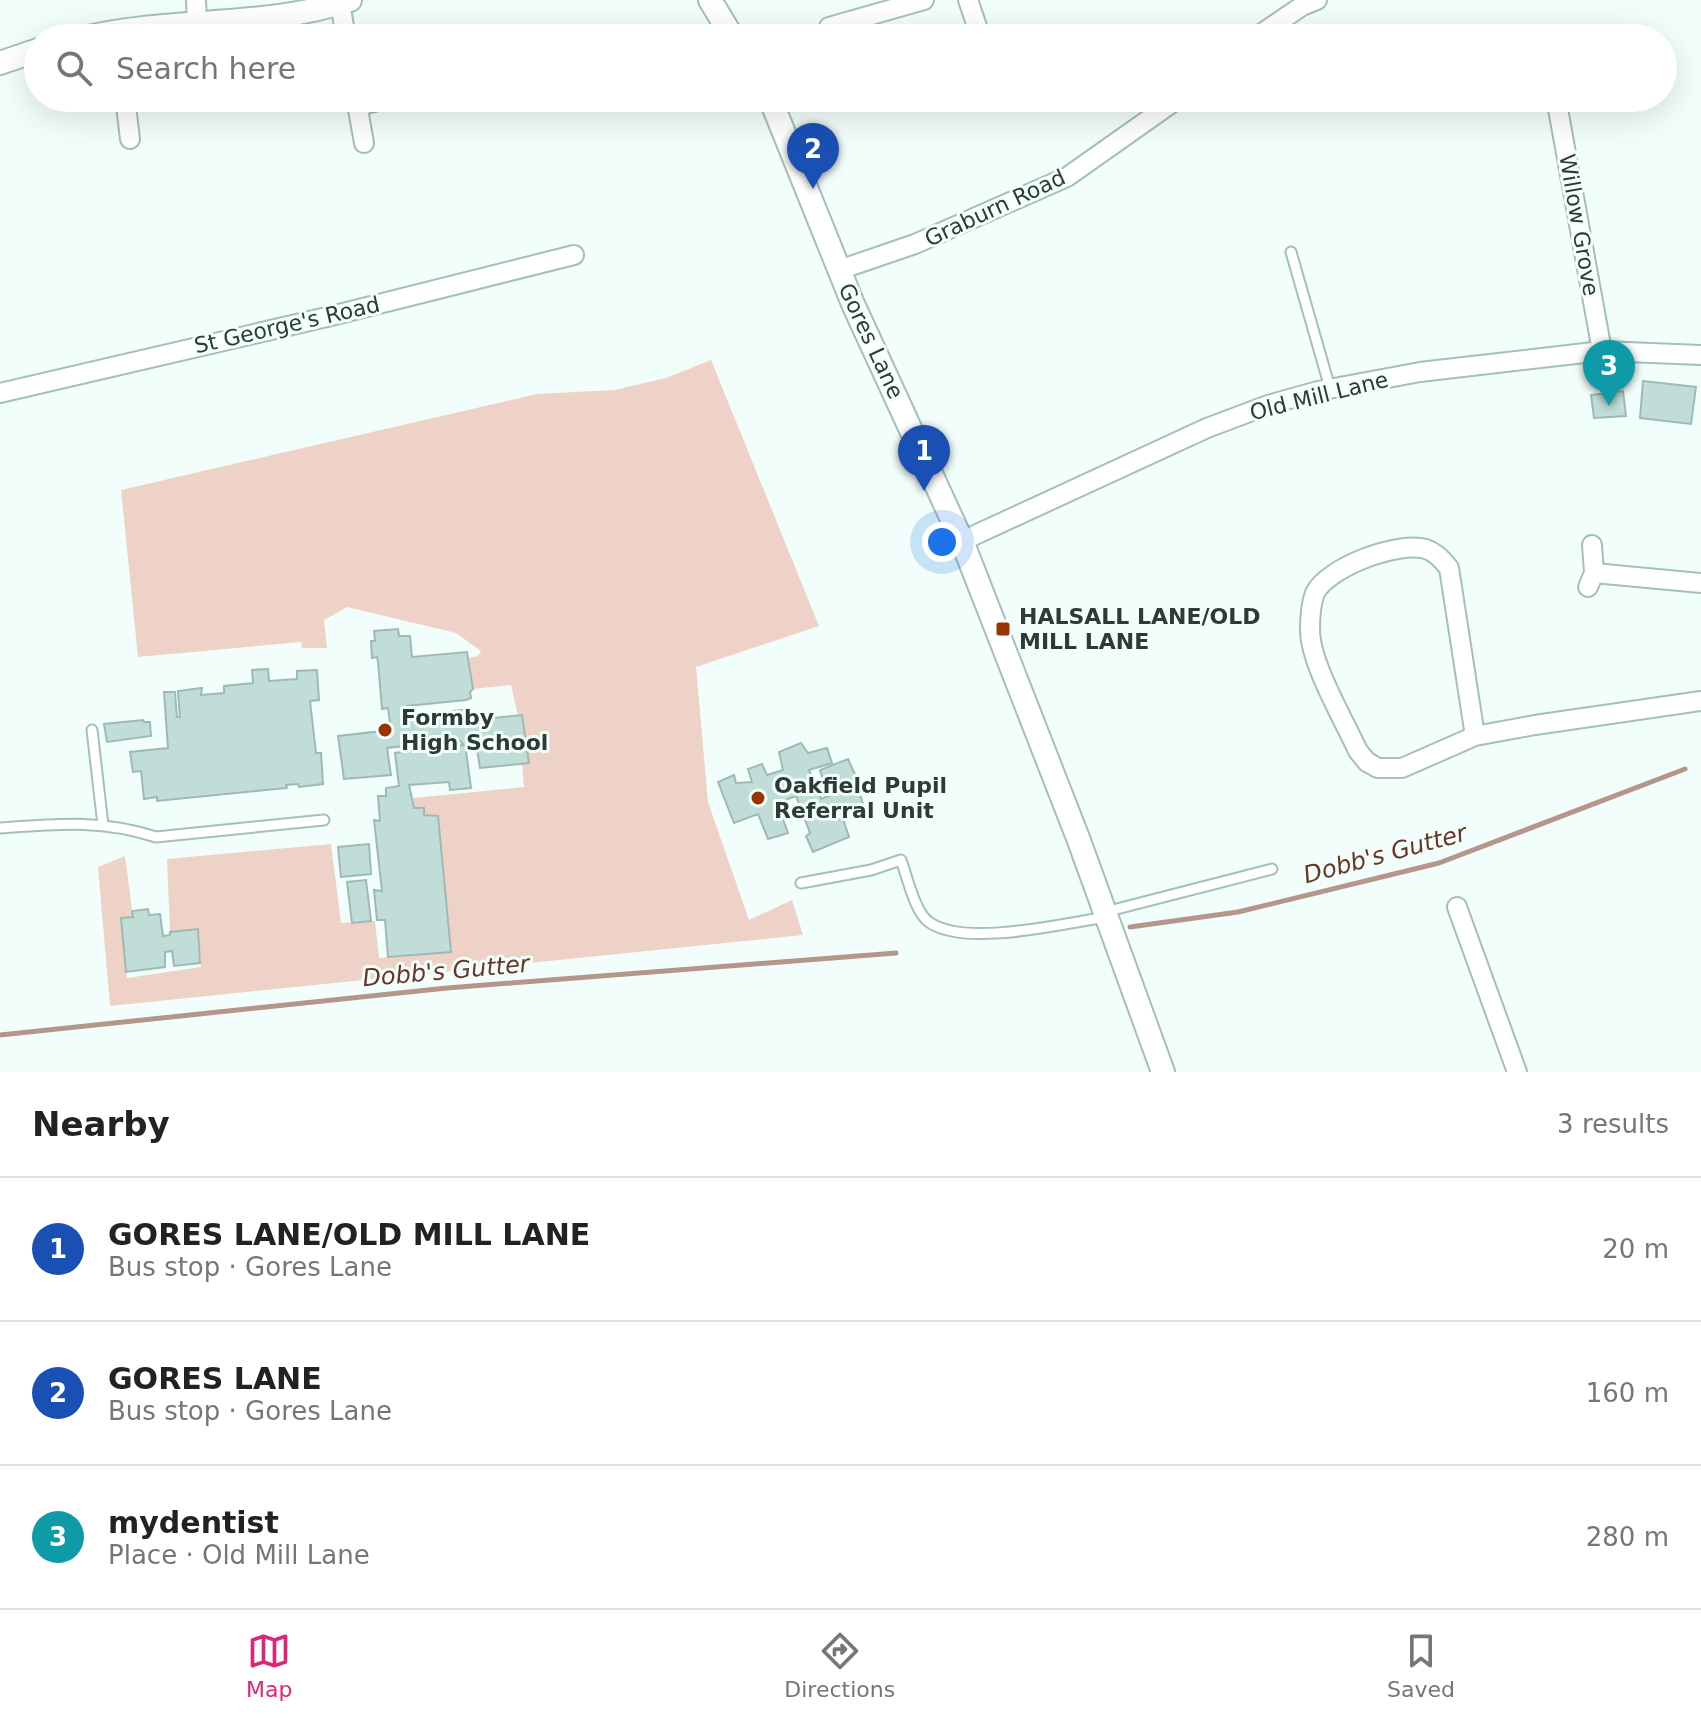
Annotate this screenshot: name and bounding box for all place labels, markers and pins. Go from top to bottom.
pin: 2 [787,123,839,189]
pin: 3 [1583,340,1635,406]
pin: 1 [898,425,950,491]
place label: HALSALL LANE/OLD MILL LANE [1019,604,1261,654]
marker: HALSALL LANE/OLD MILL LANE [994,620,1012,638]
place label: Formby High School [401,705,548,755]
marker: Formby High School [376,721,394,739]
place label: Oakfield Pupil Referral Unit [774,773,947,823]
marker: Oakfield Pupil Referral Unit [749,789,767,807]

